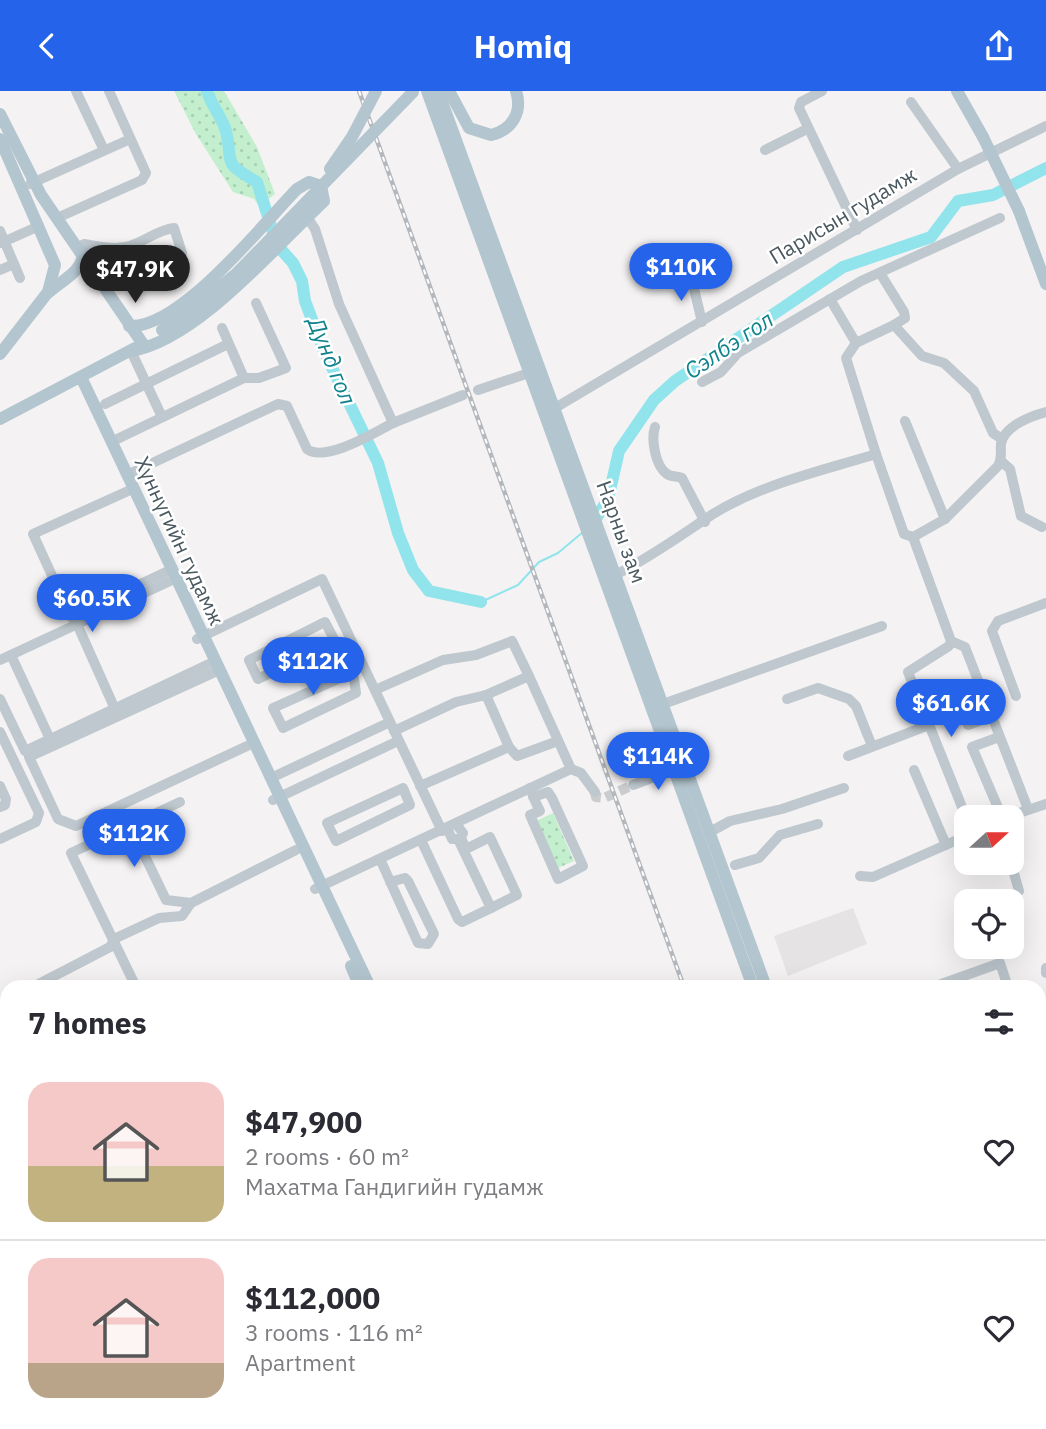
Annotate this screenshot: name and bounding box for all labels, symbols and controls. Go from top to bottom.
text: Homiq [474,25,572,67]
icon: back [28,27,66,65]
icon: share [980,27,1018,65]
street label: Парисын гудамж [764,160,921,270]
pin: $110K [632,243,730,303]
pin: $47.9K [78,245,192,305]
text: $110K [645,251,717,281]
text: $47.9K [96,253,174,283]
water label: Сэлбэ гол [678,303,779,385]
water label: Дунд гол [301,310,364,409]
street label: Хүннүгийн гудамж [129,452,231,629]
street label: Нарны зам [590,477,653,587]
pin: $60.5K [35,575,149,634]
text: $60.5K [53,582,131,612]
pin: $112K [264,637,362,697]
text: $112K [277,645,349,675]
pin: $61.6K [894,679,1008,739]
text: $61.6K [912,687,990,717]
pin: $114K [609,733,707,792]
text: $114K [622,740,694,770]
north arrow [954,805,1024,875]
map controls [954,805,1024,959]
pin: $112K [85,809,183,869]
text: $112K [98,817,170,847]
button: locate [954,889,1024,959]
text: 7 homes [28,1003,147,1042]
icon: filters [980,1003,1018,1041]
text: $47,900 [245,1102,362,1141]
icon: home [84,1110,168,1194]
icon: heart [980,1133,1018,1171]
text: 2 rooms · 60 m² [245,1141,409,1171]
text: Махатма Гандигийн гудамж [245,1171,544,1201]
text: $112,000 [245,1278,380,1317]
icon: home [84,1286,168,1370]
icon: heart [980,1309,1018,1347]
text: 3 rooms · 116 m² [245,1317,423,1347]
text: Apartment [245,1347,356,1377]

